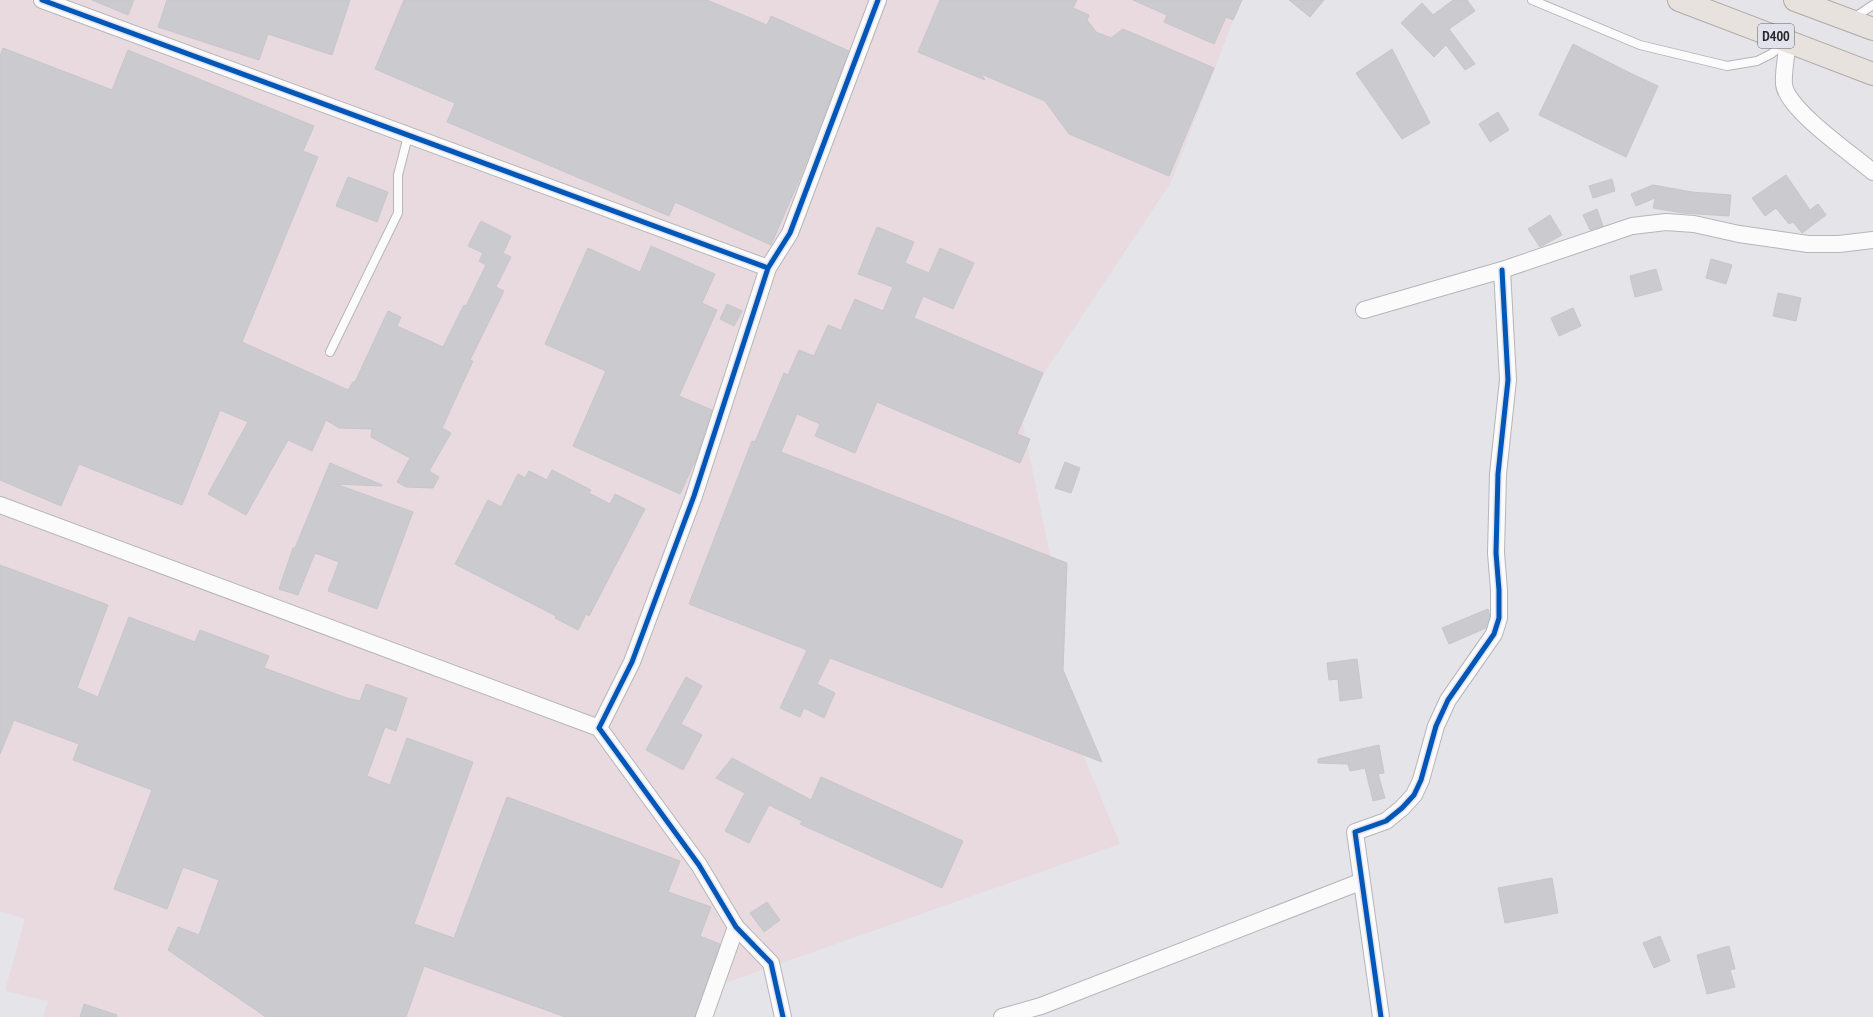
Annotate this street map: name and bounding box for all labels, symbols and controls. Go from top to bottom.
road number: D400 [1758,24,1794,48]

